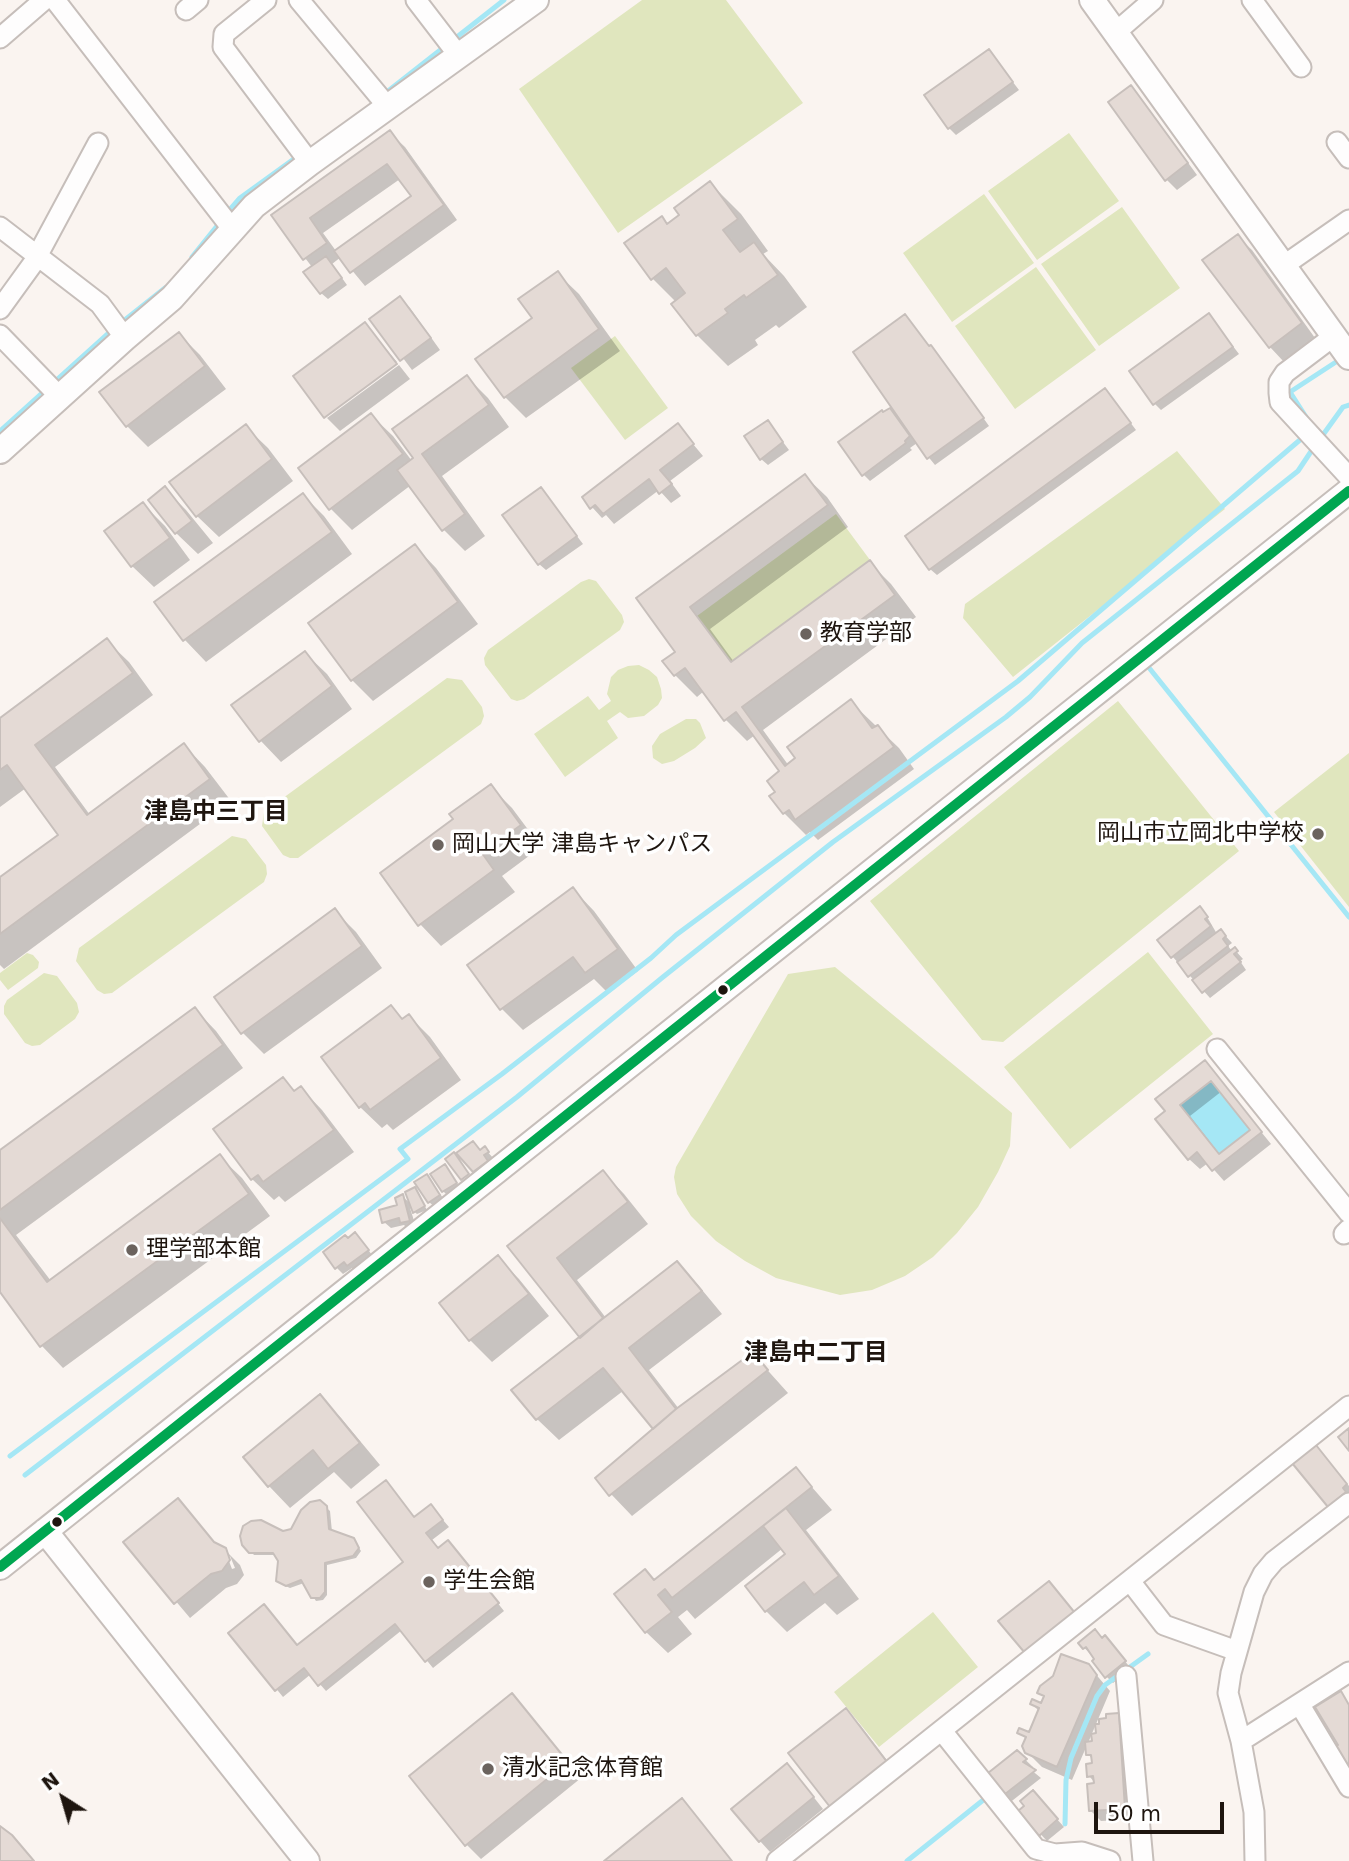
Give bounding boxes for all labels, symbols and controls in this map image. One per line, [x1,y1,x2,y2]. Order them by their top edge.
place label: 教育学部 [820,620,912,648]
marker: 教育学部 [798,626,814,642]
district label: 津島中三丁目 [144,799,288,827]
place label: 岡山市立岡北中学校 [1097,820,1304,848]
marker: 岡山市立岡北中学校 [1310,826,1326,842]
place label: 岡山大学 津島キャンパス [452,831,712,859]
marker: 岡山大学 津島キャンパス [430,837,446,853]
unlabelled marker [716,983,730,997]
place label: 理学部本館 [146,1236,261,1264]
marker: 理学部本館 [124,1242,140,1258]
district label: 津島中二丁目 [744,1340,888,1368]
unlabelled marker [50,1515,64,1529]
place label: 学生会館 [443,1568,535,1596]
marker: 学生会館 [421,1574,437,1590]
place label: 清水記念体育館 [502,1755,663,1783]
marker: 清水記念体育館 [480,1761,496,1777]
north arrow [28,1763,98,1833]
text: N [37,1768,63,1795]
scale bar [1097,1787,1226,1831]
text: 50 m [1107,1802,1161,1826]

